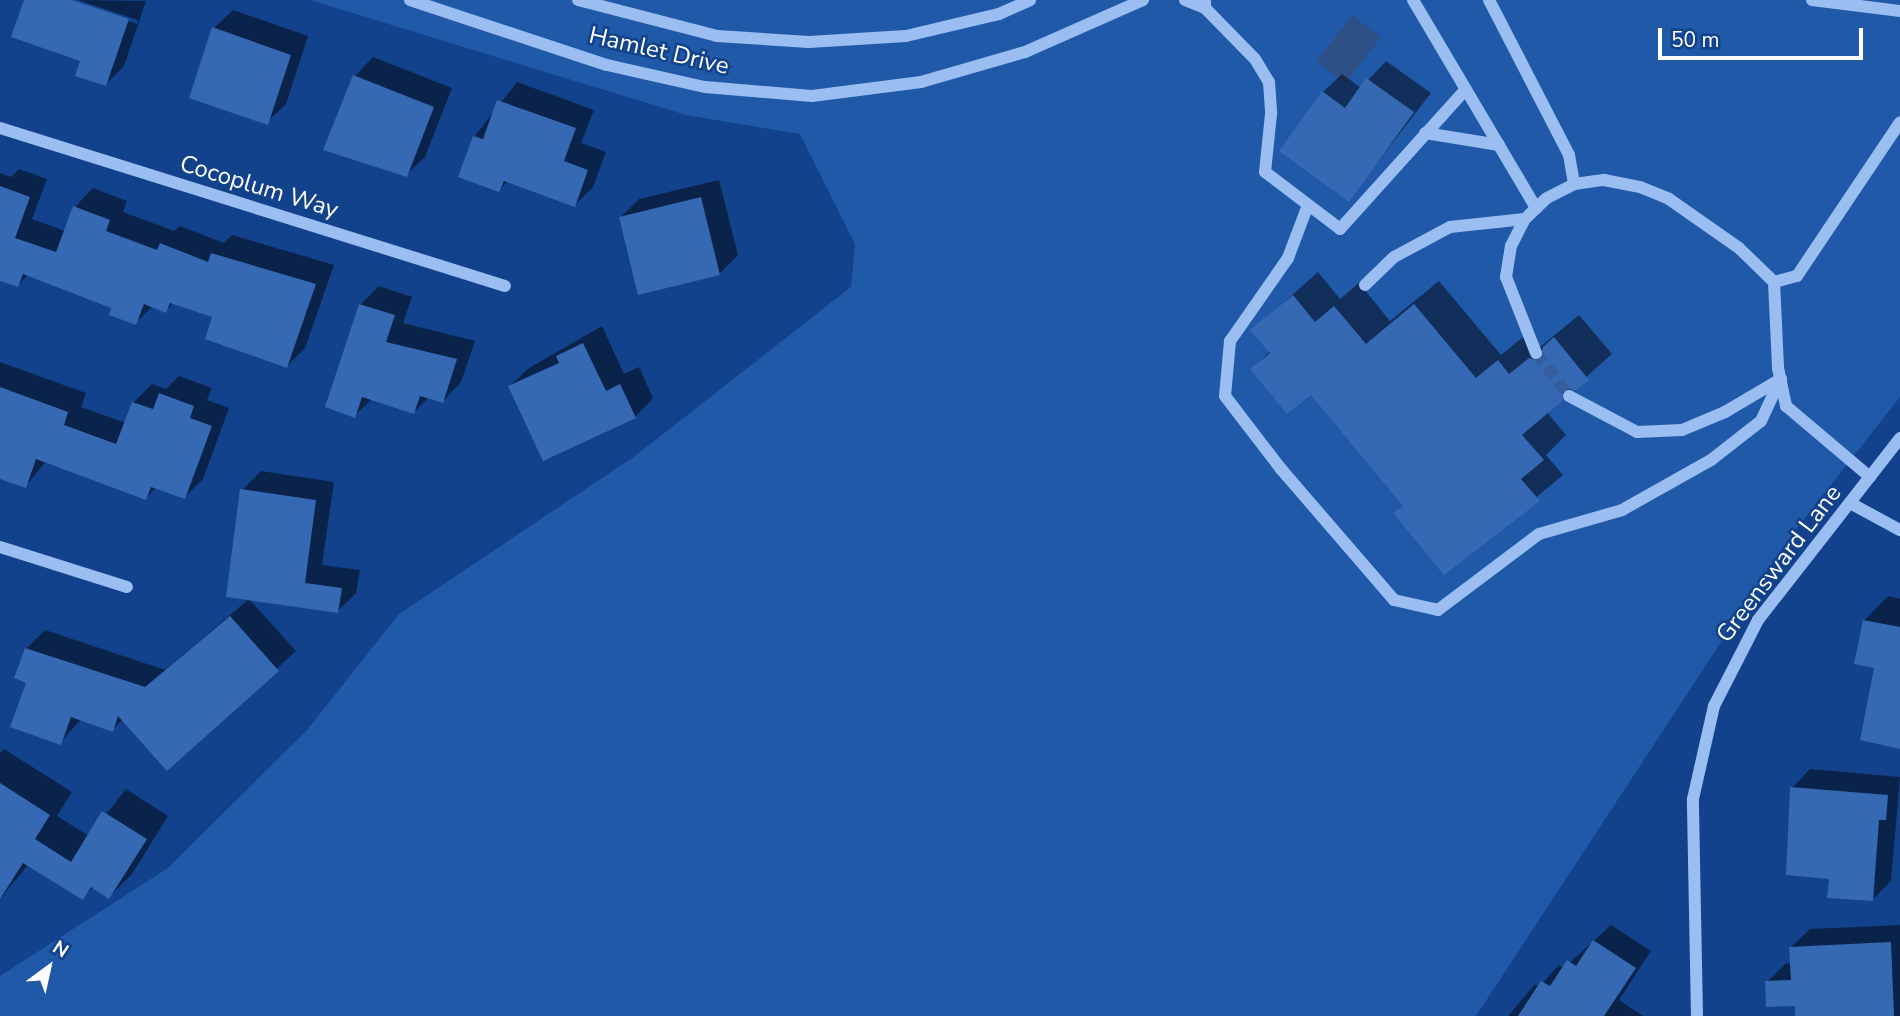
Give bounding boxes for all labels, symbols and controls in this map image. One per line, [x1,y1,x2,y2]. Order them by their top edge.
scale bar [1662,14,1867,58]
street label: Hamlet Drive [586,21,732,81]
text: 50 m [1671,26,1720,54]
street label: Cocoplum Way [176,149,342,225]
street label: Greensward Lane [1710,480,1848,648]
north arrow [14,932,84,1002]
text: N [47,935,73,964]

